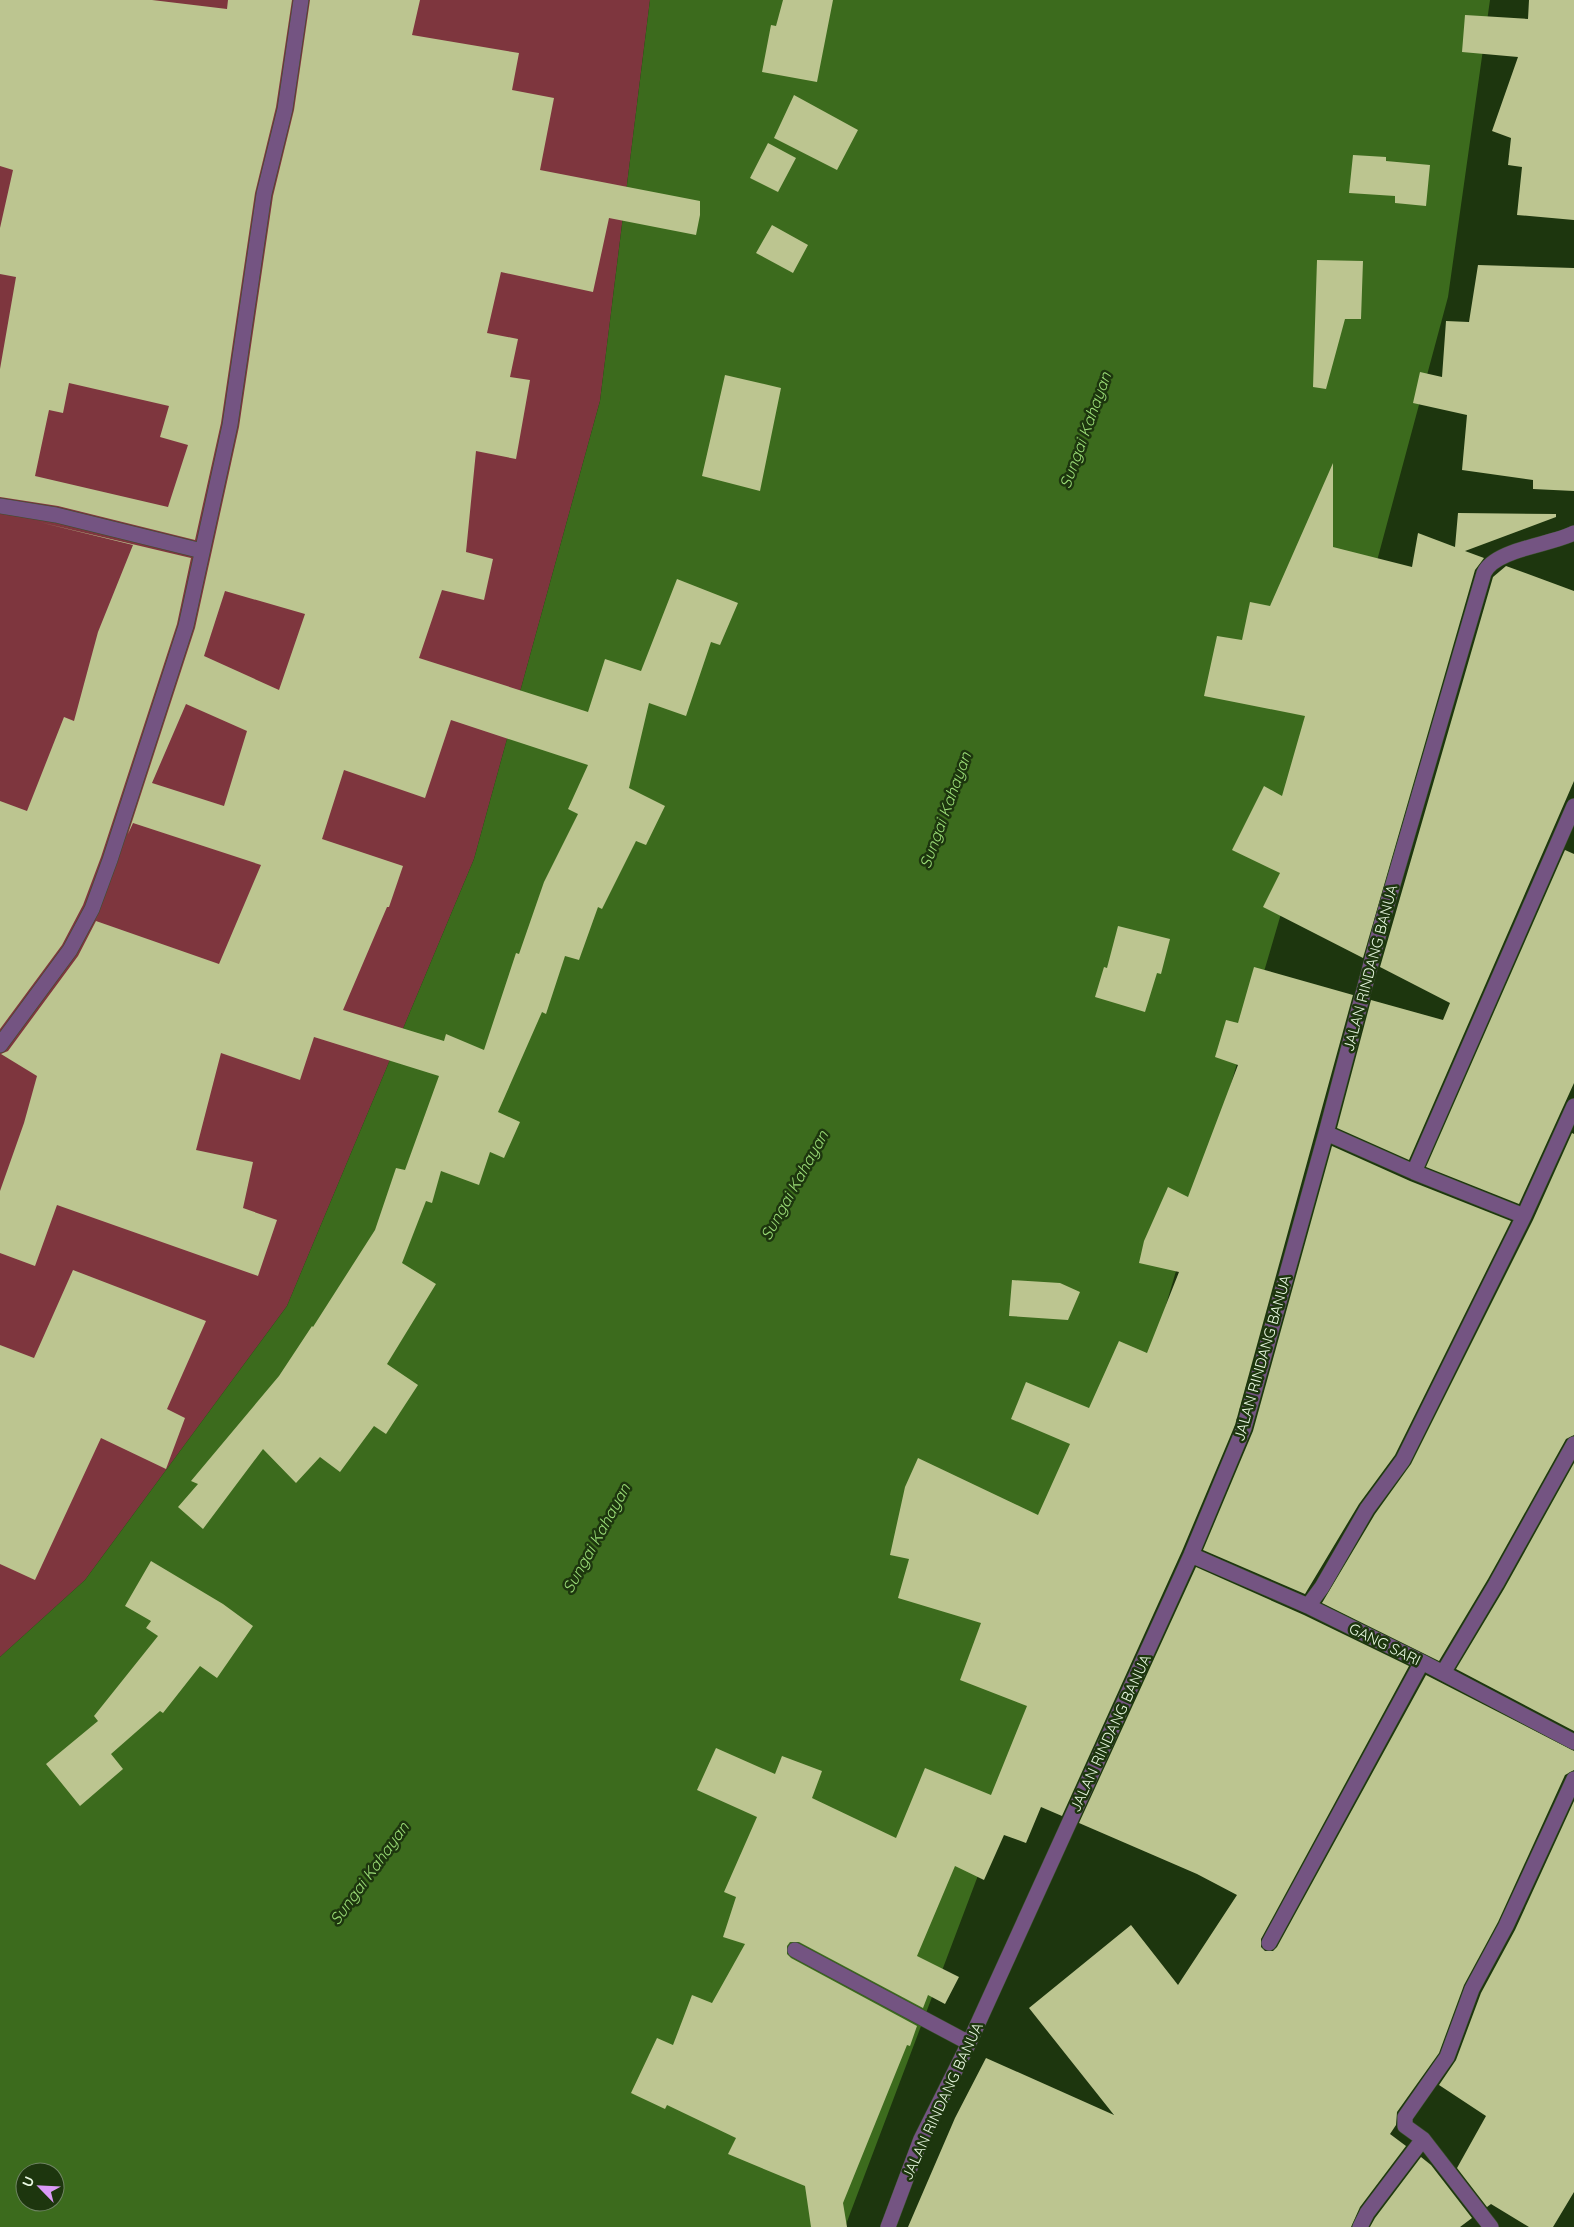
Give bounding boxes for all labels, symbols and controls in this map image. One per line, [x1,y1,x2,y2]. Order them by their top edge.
water label: Sungai Kahayan [1055,369,1116,491]
water label: Sungai Kahayan [915,749,976,871]
street label: JALAN RINDANG BANUA [1339,882,1402,1054]
water label: Sungai Kahayan [756,1126,833,1243]
street label: JALAN RINDANG BANUA [1229,1272,1295,1443]
water label: Sungai Kahayan [558,1479,635,1596]
street label: GANG SARI [1346,1618,1424,1670]
street label: JALAN RINDANG BANUA [1065,1651,1155,1815]
water label: Sungai Kahayan [325,1817,413,1928]
street label: JALAN RINDANG BANUA [897,2019,987,2183]
north arrow [15,2162,65,2212]
text: U [18,2174,38,2190]

